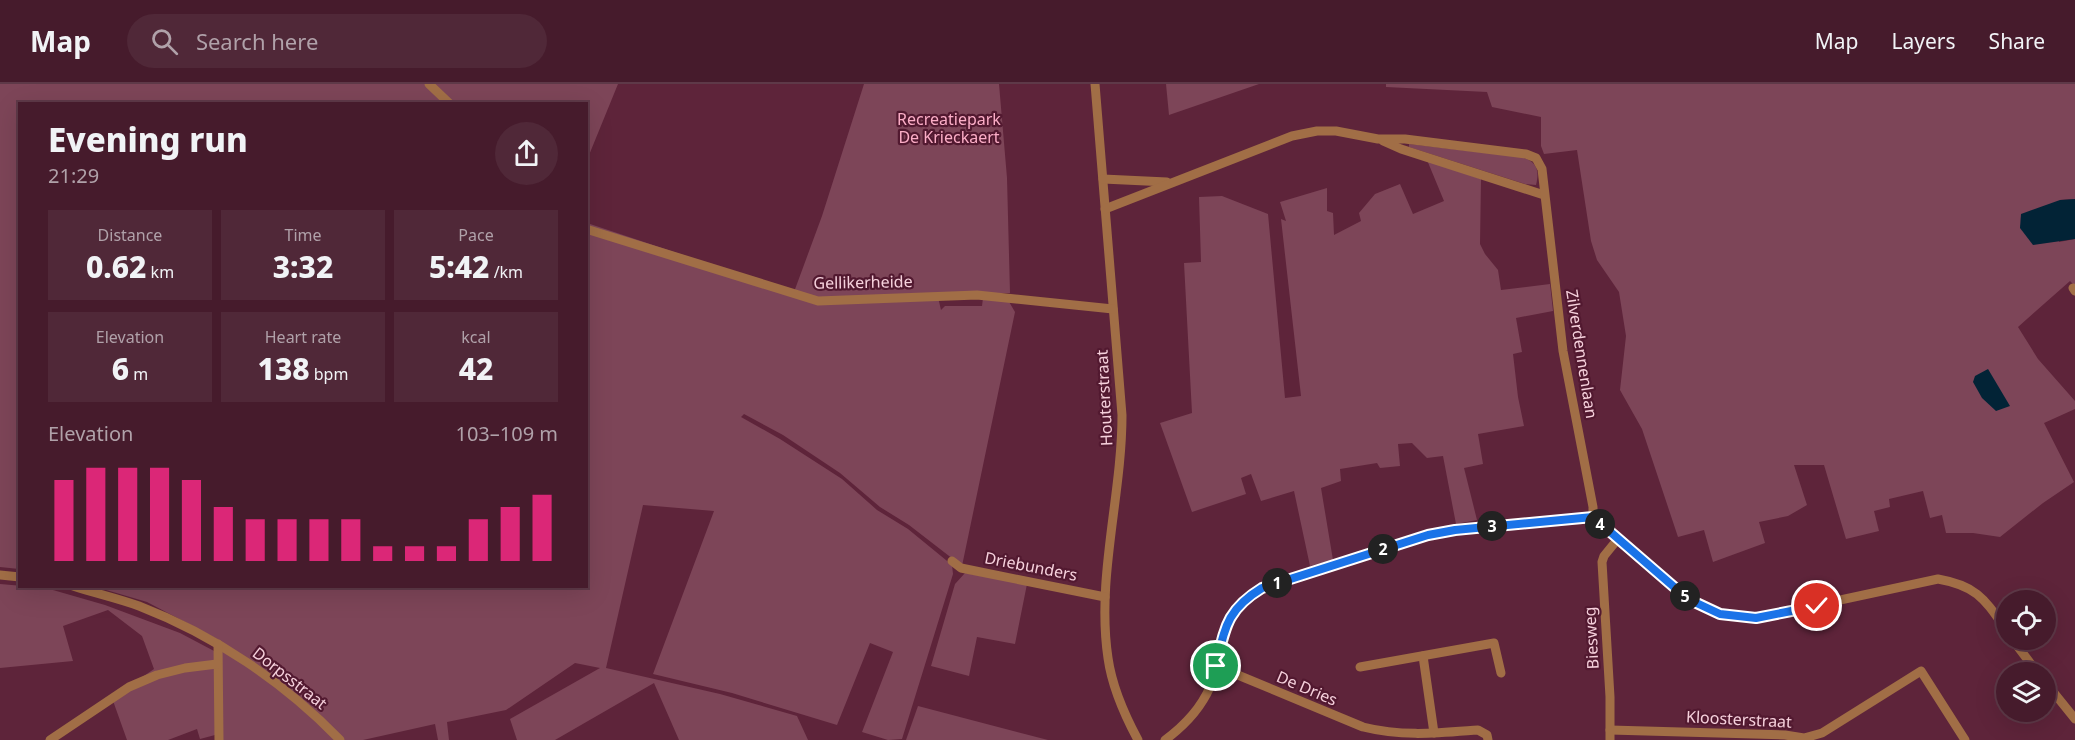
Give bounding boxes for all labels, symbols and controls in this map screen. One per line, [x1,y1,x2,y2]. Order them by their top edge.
search box [127,14,547,68]
text: Map [30,22,91,60]
icon: search [148,25,181,58]
text: Search here [196,26,318,56]
text: Map [1815,27,1859,55]
text: Layers [1892,27,1956,55]
text: Share [1989,27,2045,55]
park label: Recreatiepark De Krieckaert [897,108,1001,148]
text: Evening run [48,117,248,162]
button: share [495,122,558,185]
text: 21:29 [48,162,99,189]
text: Distance [98,224,162,246]
text: Time [284,224,322,246]
text: Pace [458,224,494,246]
text: 0.62 [86,246,146,287]
text: 3:32 [273,246,333,287]
text: 5:42 [429,246,489,287]
text: km [146,261,174,283]
text: /km [489,261,523,283]
street label: Gellikerheide [813,270,913,294]
street label: Zilverdennenlaan [1561,288,1603,420]
text: Elevation [96,326,164,348]
text: Heart rate [265,326,341,348]
text: kcal [461,326,491,348]
text: 6 [112,348,129,389]
text: 138 [258,348,310,389]
text: 42 [459,348,493,389]
street label: Houterstraat [1090,349,1118,447]
text: m [129,363,148,385]
text: bpm [310,363,348,385]
text: Elevation [48,420,133,447]
text: 103–109 m [455,420,558,447]
pin: 4 [1585,509,1615,539]
pin: 3 [1477,511,1507,541]
text: 4 [1595,513,1605,535]
text: 3 [1487,515,1497,537]
pin: 2 [1368,534,1398,564]
text: 2 [1378,538,1388,560]
street label: Driebunders [983,546,1079,586]
pin: 1 [1262,568,1292,598]
text: 1 [1272,572,1282,594]
pin [1791,580,1842,631]
pin: 5 [1670,581,1700,611]
text: 5 [1680,585,1690,607]
icon: check [1800,589,1833,622]
map controls [1996,590,2056,722]
button: locate [1996,590,2056,650]
street label: Biesweg [1578,606,1604,670]
pin [1190,640,1241,691]
street label: Dorpsstraat [248,642,332,714]
icon: arrive [1199,649,1232,682]
button: layers [1996,662,2056,722]
street label: De Dries [1273,665,1341,711]
street label: Kloosterstraat [1686,705,1793,733]

